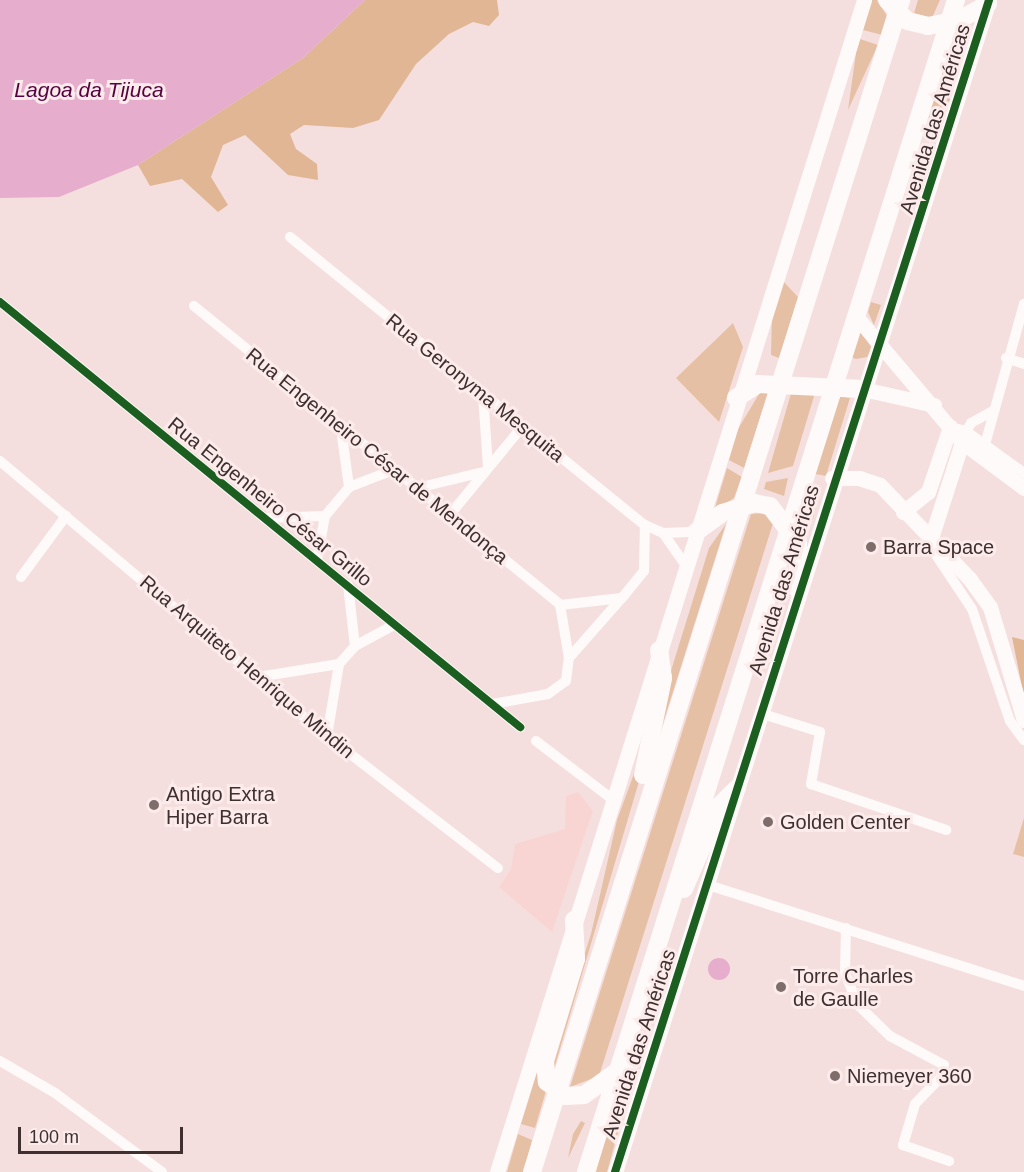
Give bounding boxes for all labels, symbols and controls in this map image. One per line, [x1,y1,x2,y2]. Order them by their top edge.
street label: Avenida das Américas [894,21,976,217]
water label: Lagoa da Tijuca [14,77,164,103]
street label: Rua Geronyma Mesquita [381,309,569,467]
street label: Rua Engenheiro César de Mendonça [241,343,513,569]
street label: Rua Engenheiro César Grillo [163,412,377,592]
street label: Avenida das Américas [743,482,825,678]
place label: Barra Space [883,535,994,559]
marker: Barra Space [864,540,878,554]
street label: Rua Arquiteto Henrique Mindin [135,570,359,764]
place label: Antigo Extra Hiper Barra [166,782,275,829]
marker: Antigo Extra Hiper Barra [147,798,161,812]
place label: Golden Center [780,810,910,834]
marker: Golden Center [761,815,775,829]
street label: Avenida das Américas [597,946,681,1142]
place label: Torre Charles de Gaulle [793,964,913,1011]
marker: Torre Charles de Gaulle [774,980,788,994]
place label: Niemeyer 360 [847,1064,972,1088]
marker: Niemeyer 360 [828,1069,842,1083]
scale bar [21,1115,186,1153]
text: 100 m [29,1127,79,1147]

